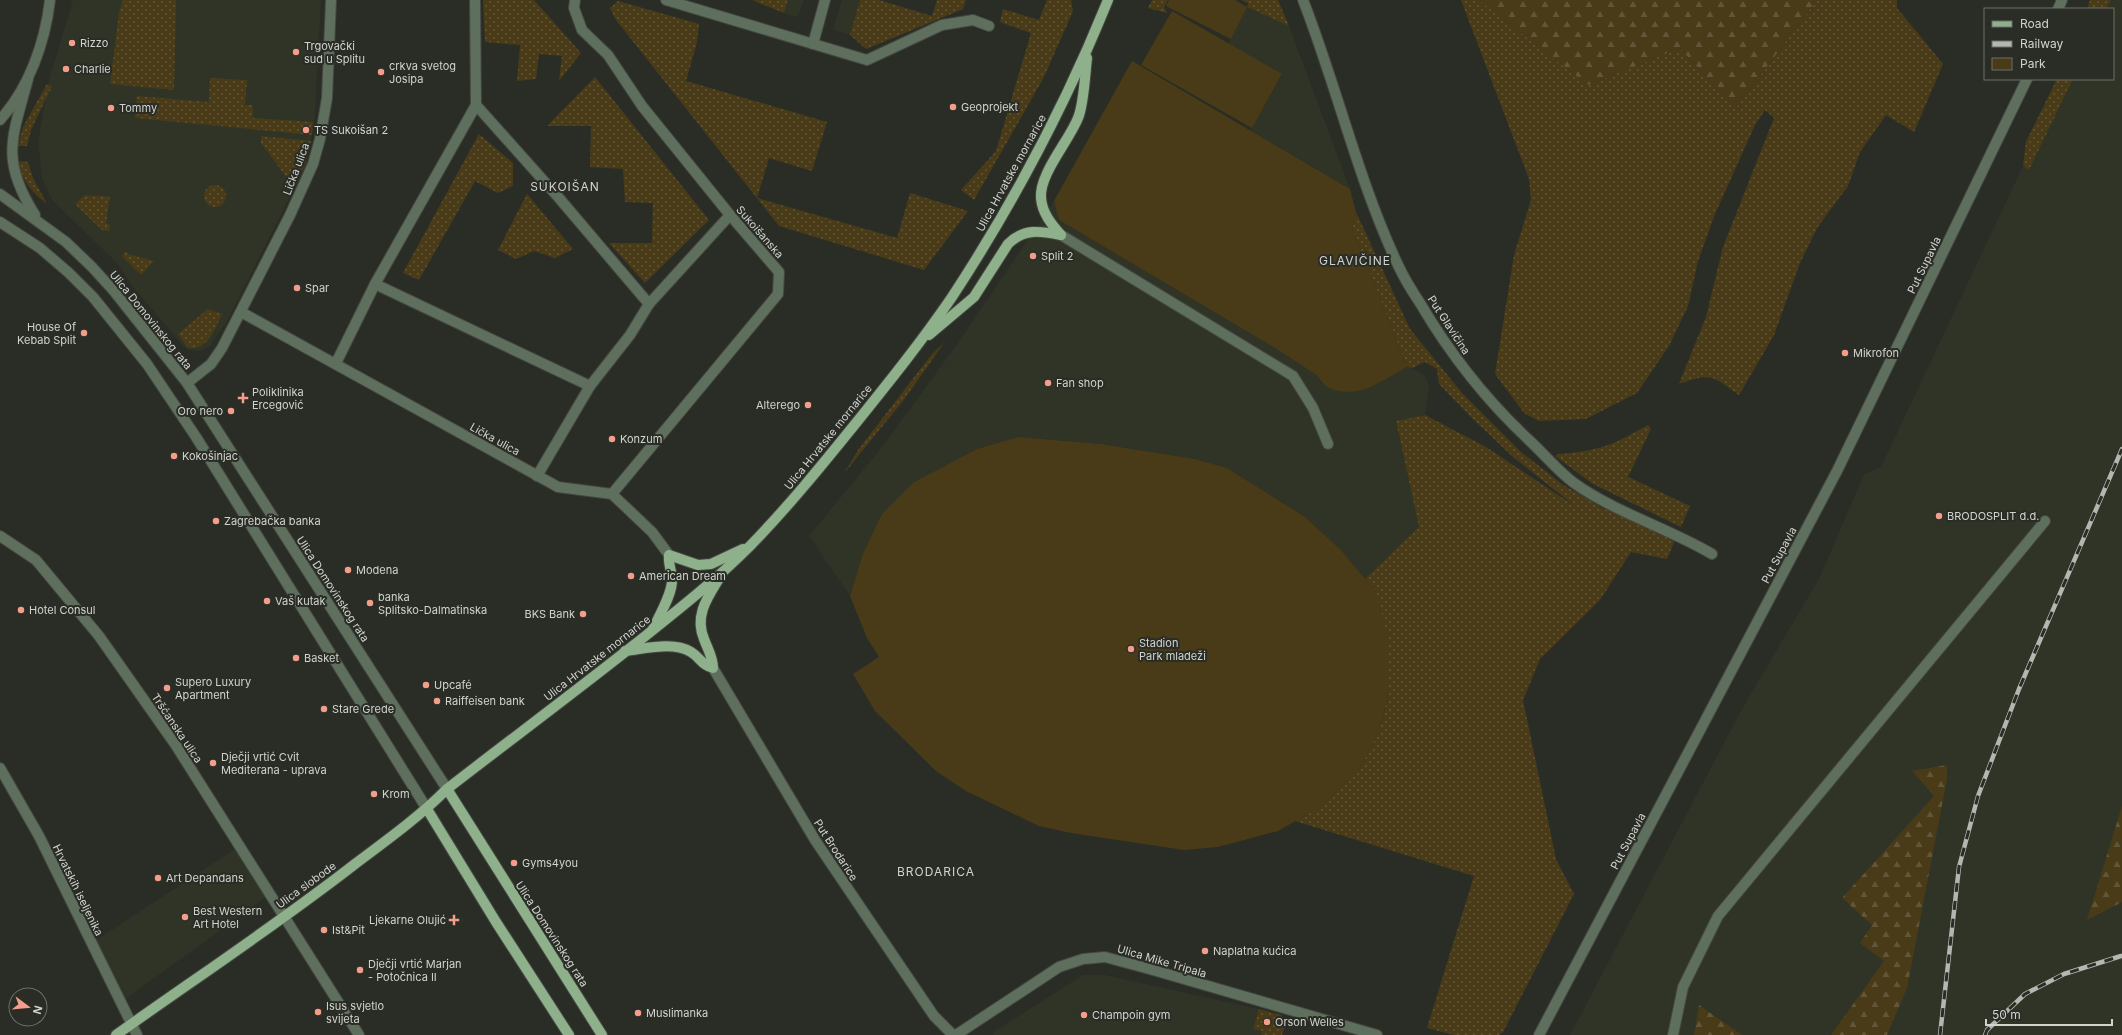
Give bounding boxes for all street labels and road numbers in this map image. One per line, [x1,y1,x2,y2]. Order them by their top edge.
street label: Ulica Hrvatske mornarice [973,112,1049,234]
street label: Lička ulica [280,141,312,197]
street label: Sukoišanska [733,203,787,261]
street label: Put Supavla [1904,234,1944,296]
street label: Ulica Domovinskog rata [107,268,195,372]
street label: Put Glavičina [1425,293,1473,357]
street label: Ulica Hrvatske mornarice [781,382,875,492]
street label: Lička ulica [468,420,522,458]
street label: Put Supavla [1758,524,1800,586]
street label: Ulica Domovinskog rata [294,533,372,645]
street label: Ulica Hrvatske mornarice [541,612,653,704]
street label: Tršćanska ulica [149,691,205,765]
street label: Put Supavla [1607,810,1649,872]
street label: Put Brodarice [811,817,861,883]
street label: Hrvatskih iseljenika [50,842,106,938]
street label: Ulica slobode [273,859,339,911]
street label: Ulica Domovinskog rata [513,878,591,990]
street label: Ulica Mike Tripala [1116,942,1208,980]

